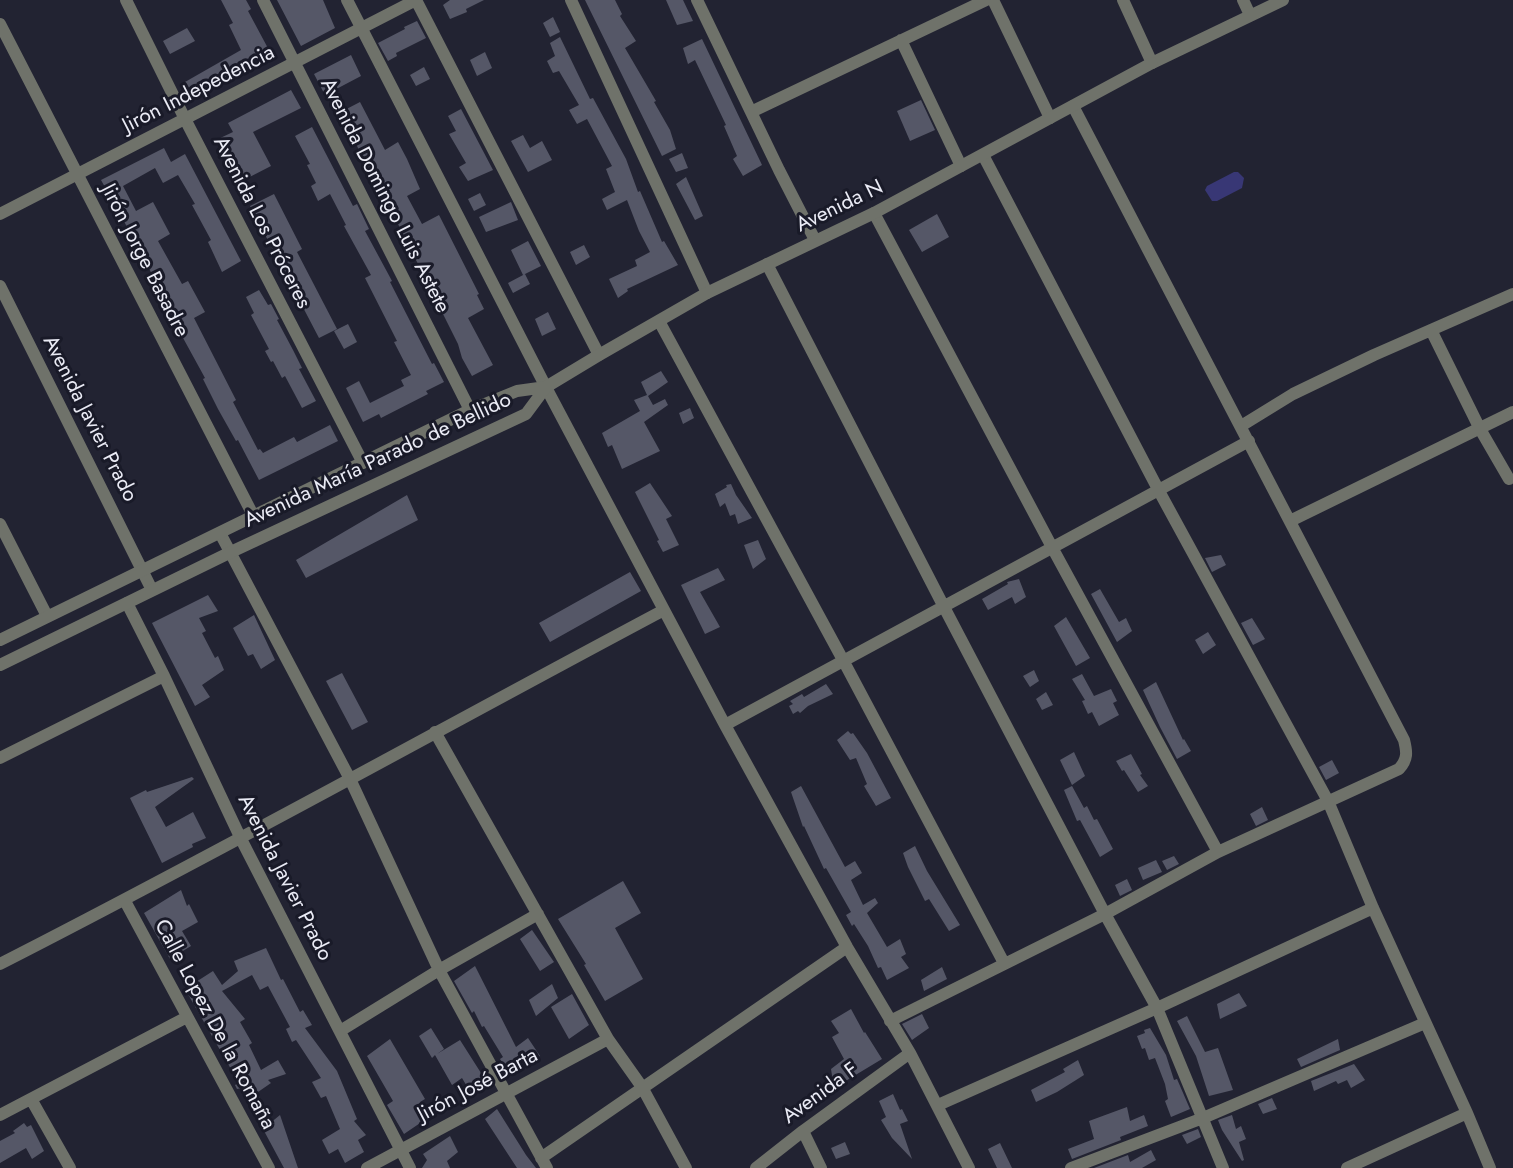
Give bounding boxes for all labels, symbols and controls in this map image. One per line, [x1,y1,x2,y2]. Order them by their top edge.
street label: Jirón Indepedencia [119,41,279,139]
street label: Avenida Domingo Luis Astete [314,74,454,318]
street label: Avenida Los Próceres [207,133,315,313]
street label: Avenida N [792,175,888,239]
street label: Jirón Jorge Basadre [94,180,194,342]
street label: Avenida Javier Prado [36,332,142,506]
street label: Avenida María Parado de Bellido [240,388,516,534]
street label: Avenida Javier Prado [231,791,337,965]
street label: Calle Lopez De la Romaña [148,916,280,1134]
street label: Jirón José Barta [414,1044,542,1128]
street label: Avenida F [778,1058,864,1130]

